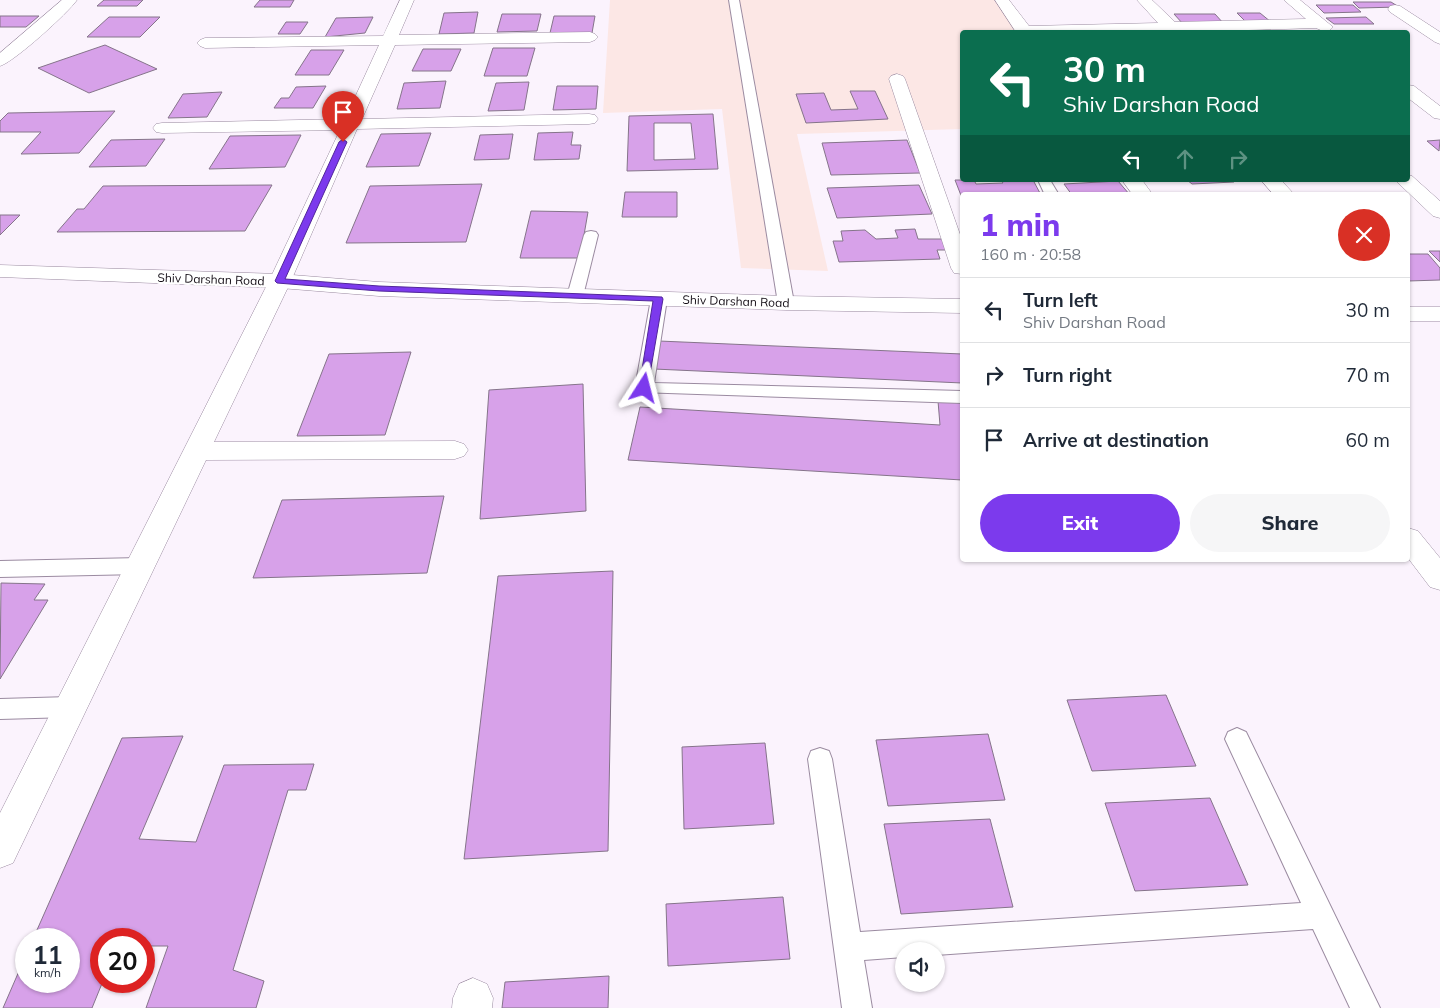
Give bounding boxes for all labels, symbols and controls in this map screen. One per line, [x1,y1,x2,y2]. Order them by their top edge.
text: 30 m [1063,47,1146,91]
icon: left [980,50,1045,115]
text: Shiv Darshan Road [1063,90,1259,118]
pin [322,91,364,142]
icon: arrive [329,98,357,126]
icon: left [1118,145,1146,173]
icon: ahead [1171,145,1199,173]
icon: right [1224,145,1252,173]
text: 1 min [980,206,1060,244]
button: close [1338,209,1390,261]
text: 160 m · 20:58 [980,244,1081,264]
street label: Shiv Darshan Road [157,270,265,288]
text: Turn left [1023,288,1098,312]
street label: Shiv Darshan Road [682,292,790,310]
icon: left [980,296,1008,324]
text: 30 m [1346,298,1390,322]
text: Shiv Darshan Road [1023,312,1166,332]
position arrow [617,361,669,413]
icon: right [980,361,1008,389]
text: Turn right [1023,363,1112,387]
text: 70 m [1346,363,1390,387]
icon: arrive [980,426,1008,454]
text: Arrive at destination [1023,428,1209,452]
text: 60 m [1346,428,1390,452]
button: Exit [980,494,1180,552]
button: Share [1190,494,1390,552]
speed limit sign: 20 [90,928,155,993]
text: 11 [32,939,63,970]
map controls [895,942,945,992]
button: sound [895,942,945,992]
text: km/h [34,965,61,980]

